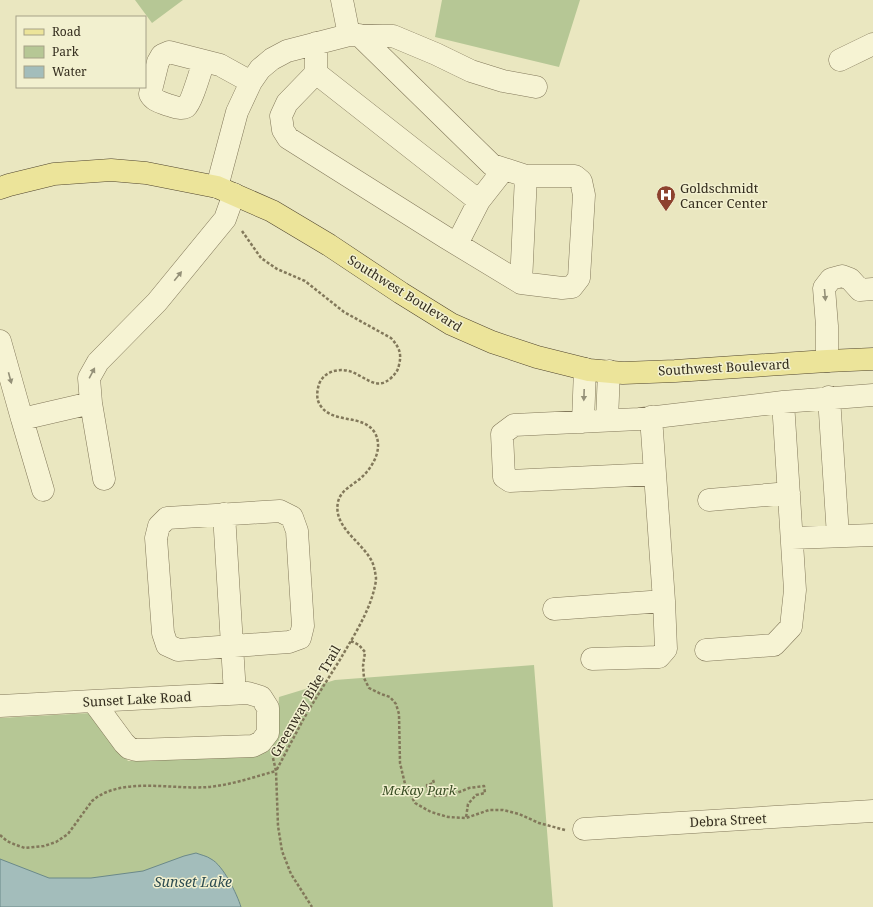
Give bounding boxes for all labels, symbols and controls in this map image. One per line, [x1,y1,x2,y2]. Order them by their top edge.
legend [16,16,146,88]
text: Road [52,23,82,40]
text: Park [52,43,80,60]
text: Water [52,63,87,80]
place label: Goldschmidt Cancer Center [680,179,768,212]
hospital icon: Goldschmidt Cancer Center [655,184,677,212]
street label: Southwest Boulevard [344,250,466,336]
one-way arrow [174,271,183,282]
one-way arrow [822,289,828,301]
street label: Southwest Boulevard [658,355,790,379]
one-way arrow [89,367,95,379]
one-way arrow [8,372,14,385]
one-way arrow [580,389,587,401]
street label: Greenway Bike Trail [266,642,344,760]
street label: Sunset Lake Road [82,687,192,711]
park label: McKay Park [381,781,457,799]
street label: Debra Street [689,809,767,831]
water label: Sunset Lake [154,872,232,891]

